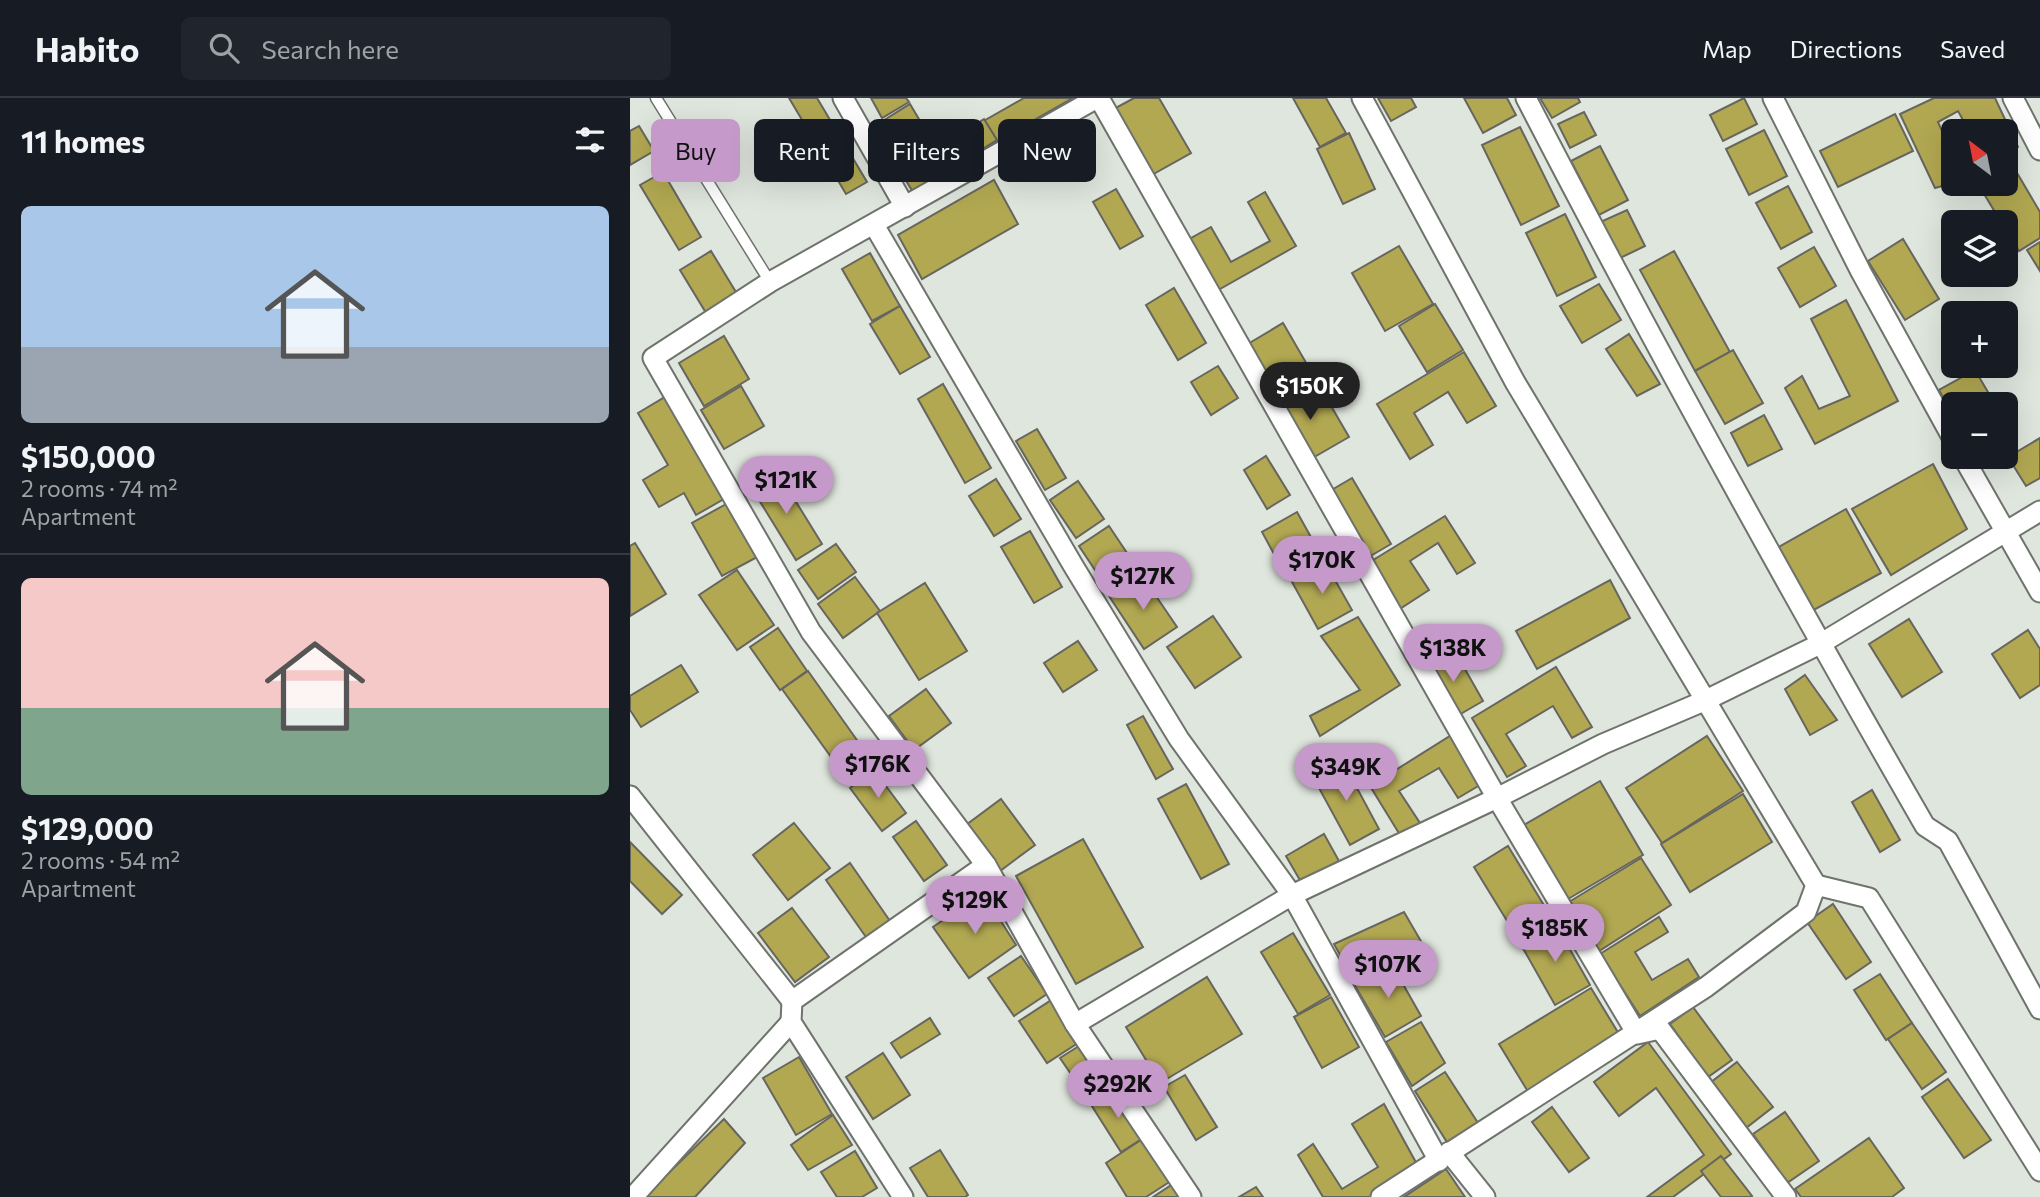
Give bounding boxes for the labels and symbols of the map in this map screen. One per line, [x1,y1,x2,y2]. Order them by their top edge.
north arrow [1941,119,2018,196]
pin: $150K [1261,362,1359,422]
pin: $121K [737,456,835,516]
pin: $170K [1273,536,1371,596]
pin: $127K [1094,552,1192,612]
pin: $138K [1404,624,1502,684]
pin: $176K [829,740,927,800]
pin: $349K [1297,744,1395,803]
pin: $129K [926,876,1024,936]
pin: $185K [1506,904,1604,964]
pin: $107K [1339,940,1437,1000]
pin: $292K [1069,1060,1167,1120]

